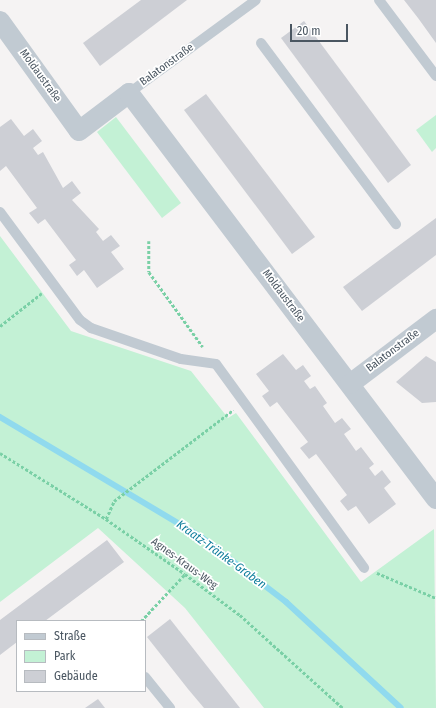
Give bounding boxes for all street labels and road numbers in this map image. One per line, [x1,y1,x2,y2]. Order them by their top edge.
street label: Balatonstraße [138,41,196,89]
street label: Moldaustraße [16,47,64,105]
street label: Moldaustraße [259,267,307,325]
street label: Balatonstraße [364,327,422,375]
street label: Agnes-Kraus-Weg [148,536,220,592]

